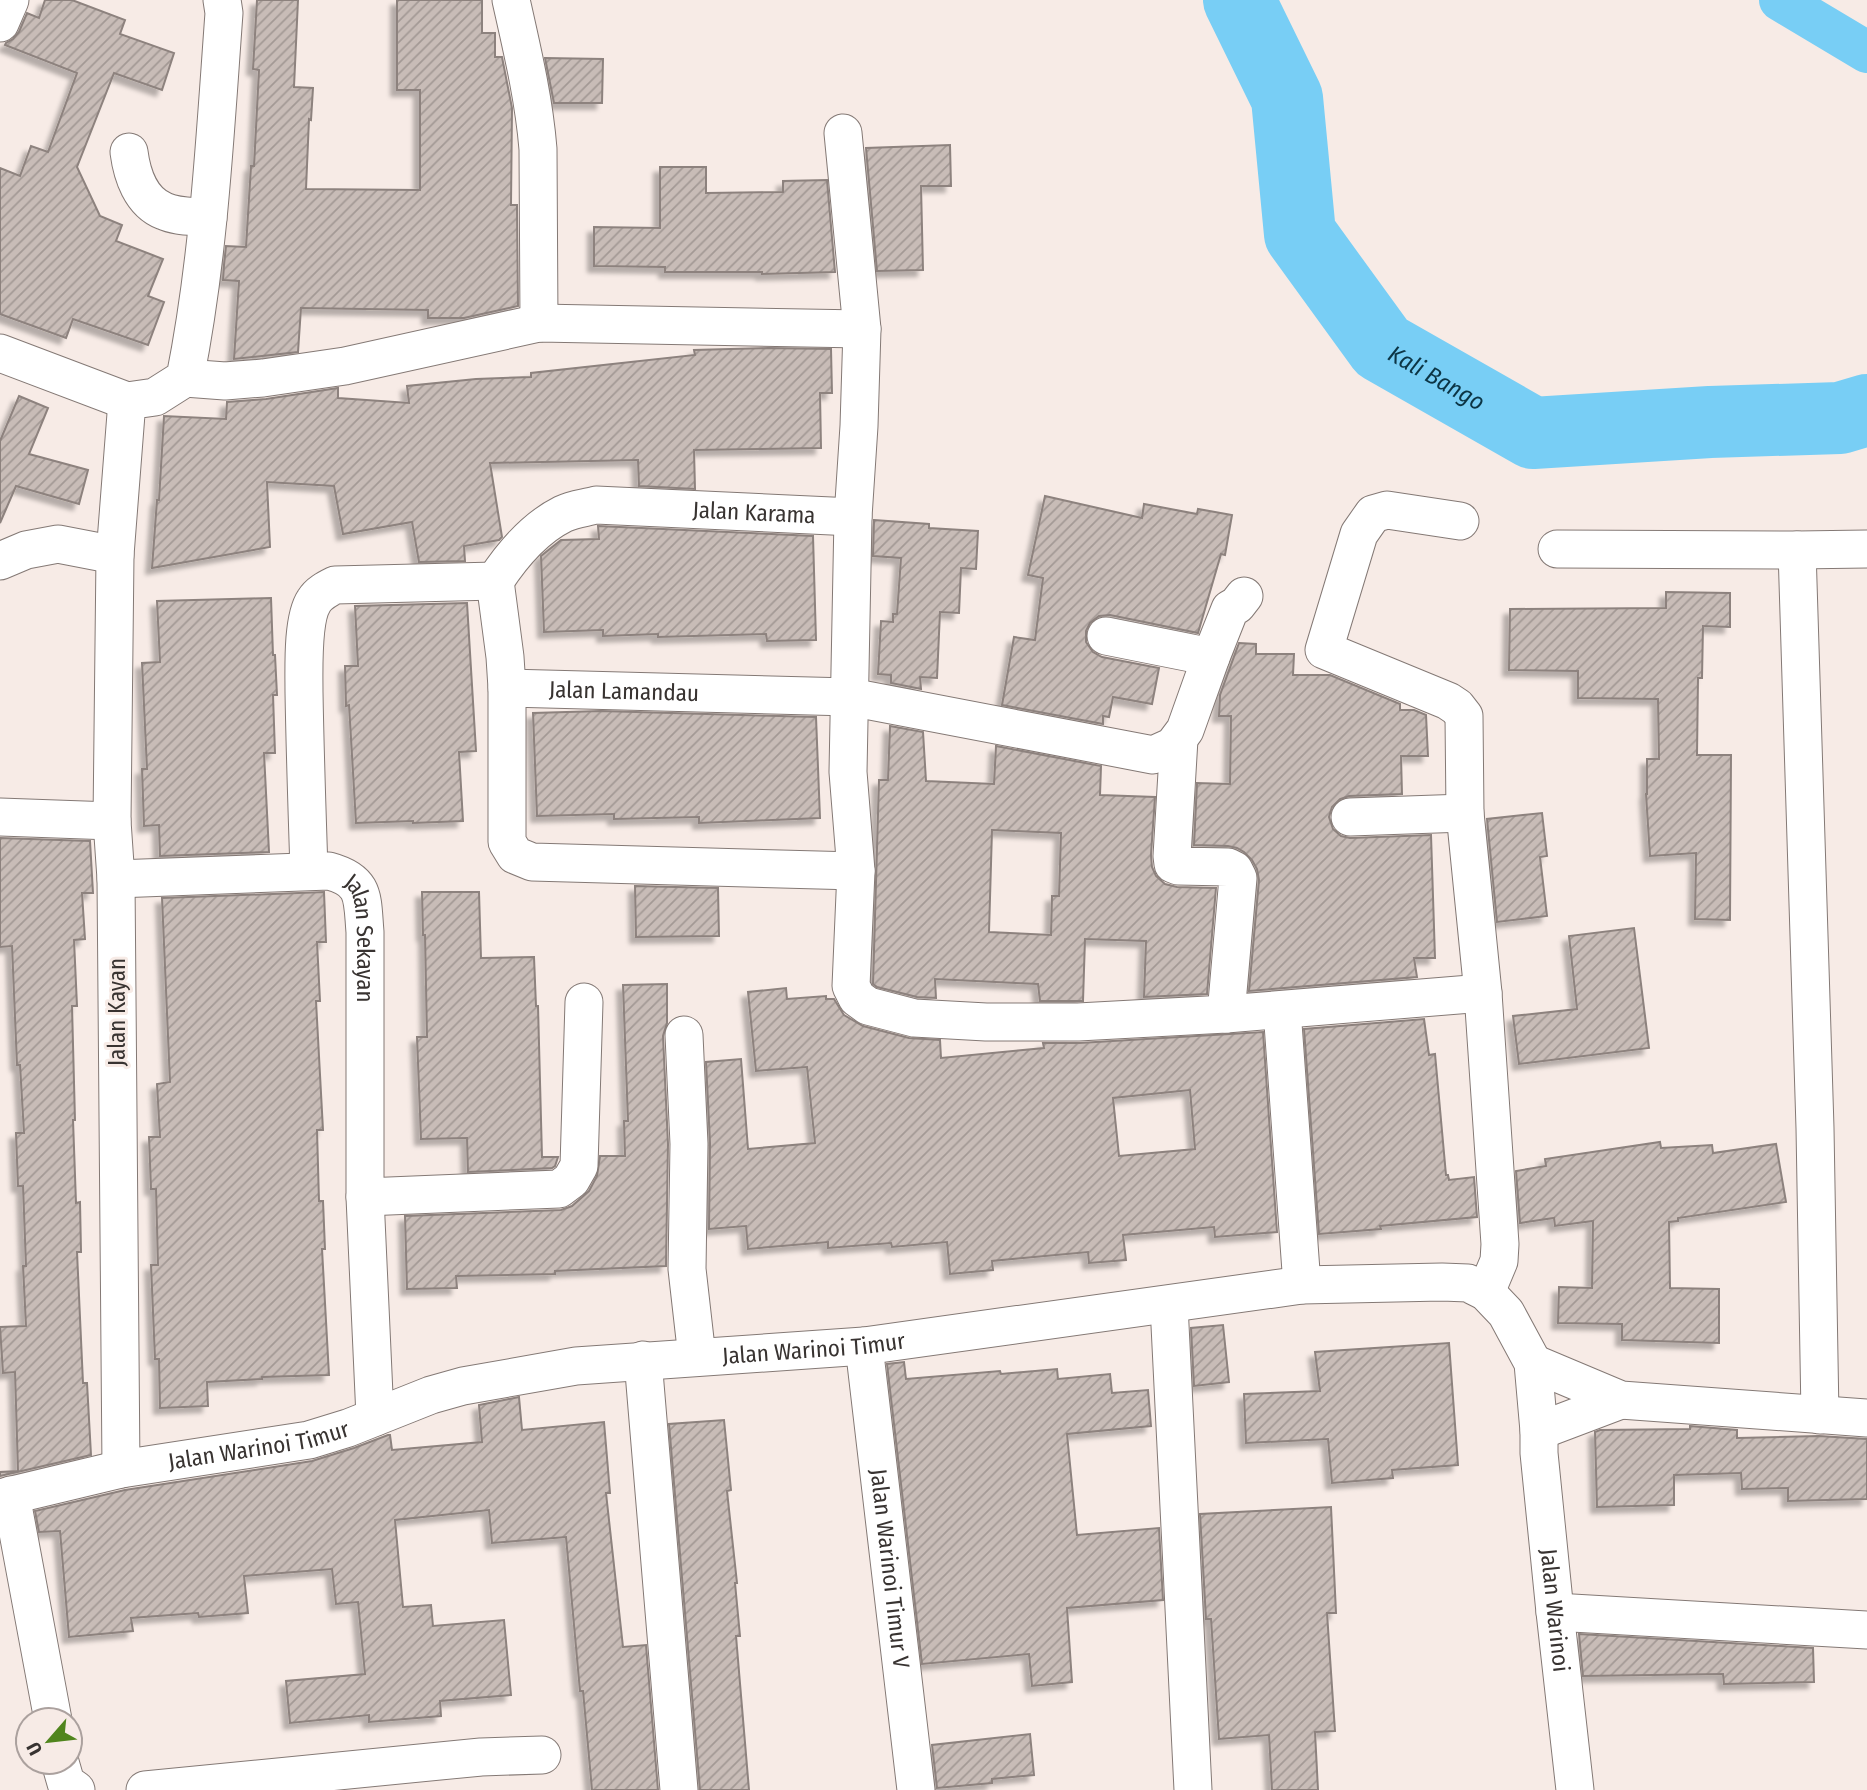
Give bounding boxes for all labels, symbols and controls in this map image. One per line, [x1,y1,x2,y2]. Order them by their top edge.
water label: Kali Bango [1383,340,1489,416]
street label: Jalan Karama [692,496,816,529]
street label: Jalan Lamandau [549,675,699,707]
street label: Jalan Sekayan [339,867,379,1003]
street label: Jalan Kayan [103,958,131,1066]
street label: Jalan Warinoi Timur [721,1326,907,1370]
street label: Jalan Warinoi Timur [166,1415,352,1476]
street label: Jalan Warinoi Timur V [864,1467,916,1670]
street label: Jalan Warinoi [1535,1547,1576,1673]
north arrow [14,1706,84,1776]
text: U [22,1738,47,1759]

